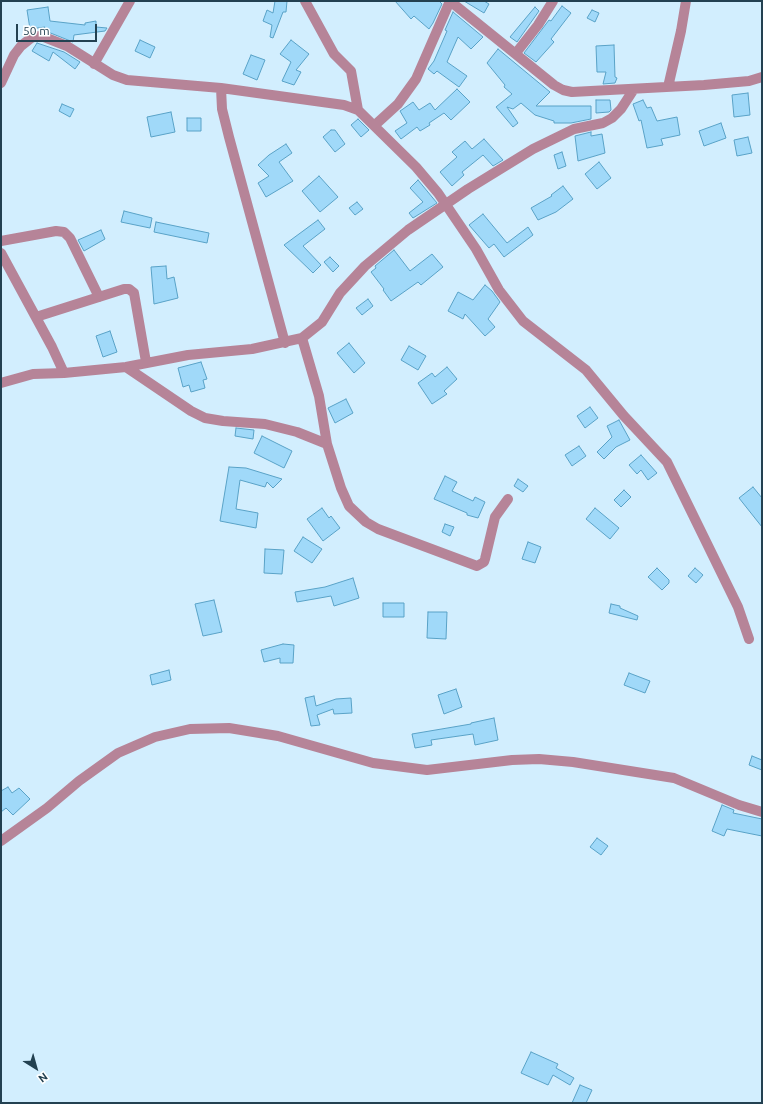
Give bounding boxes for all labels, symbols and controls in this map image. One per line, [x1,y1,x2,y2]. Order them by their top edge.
scale bar [18,16,99,42]
text: 50 m [23,24,50,37]
north arrow [16,1048,56,1088]
text: N [36,1070,50,1085]

